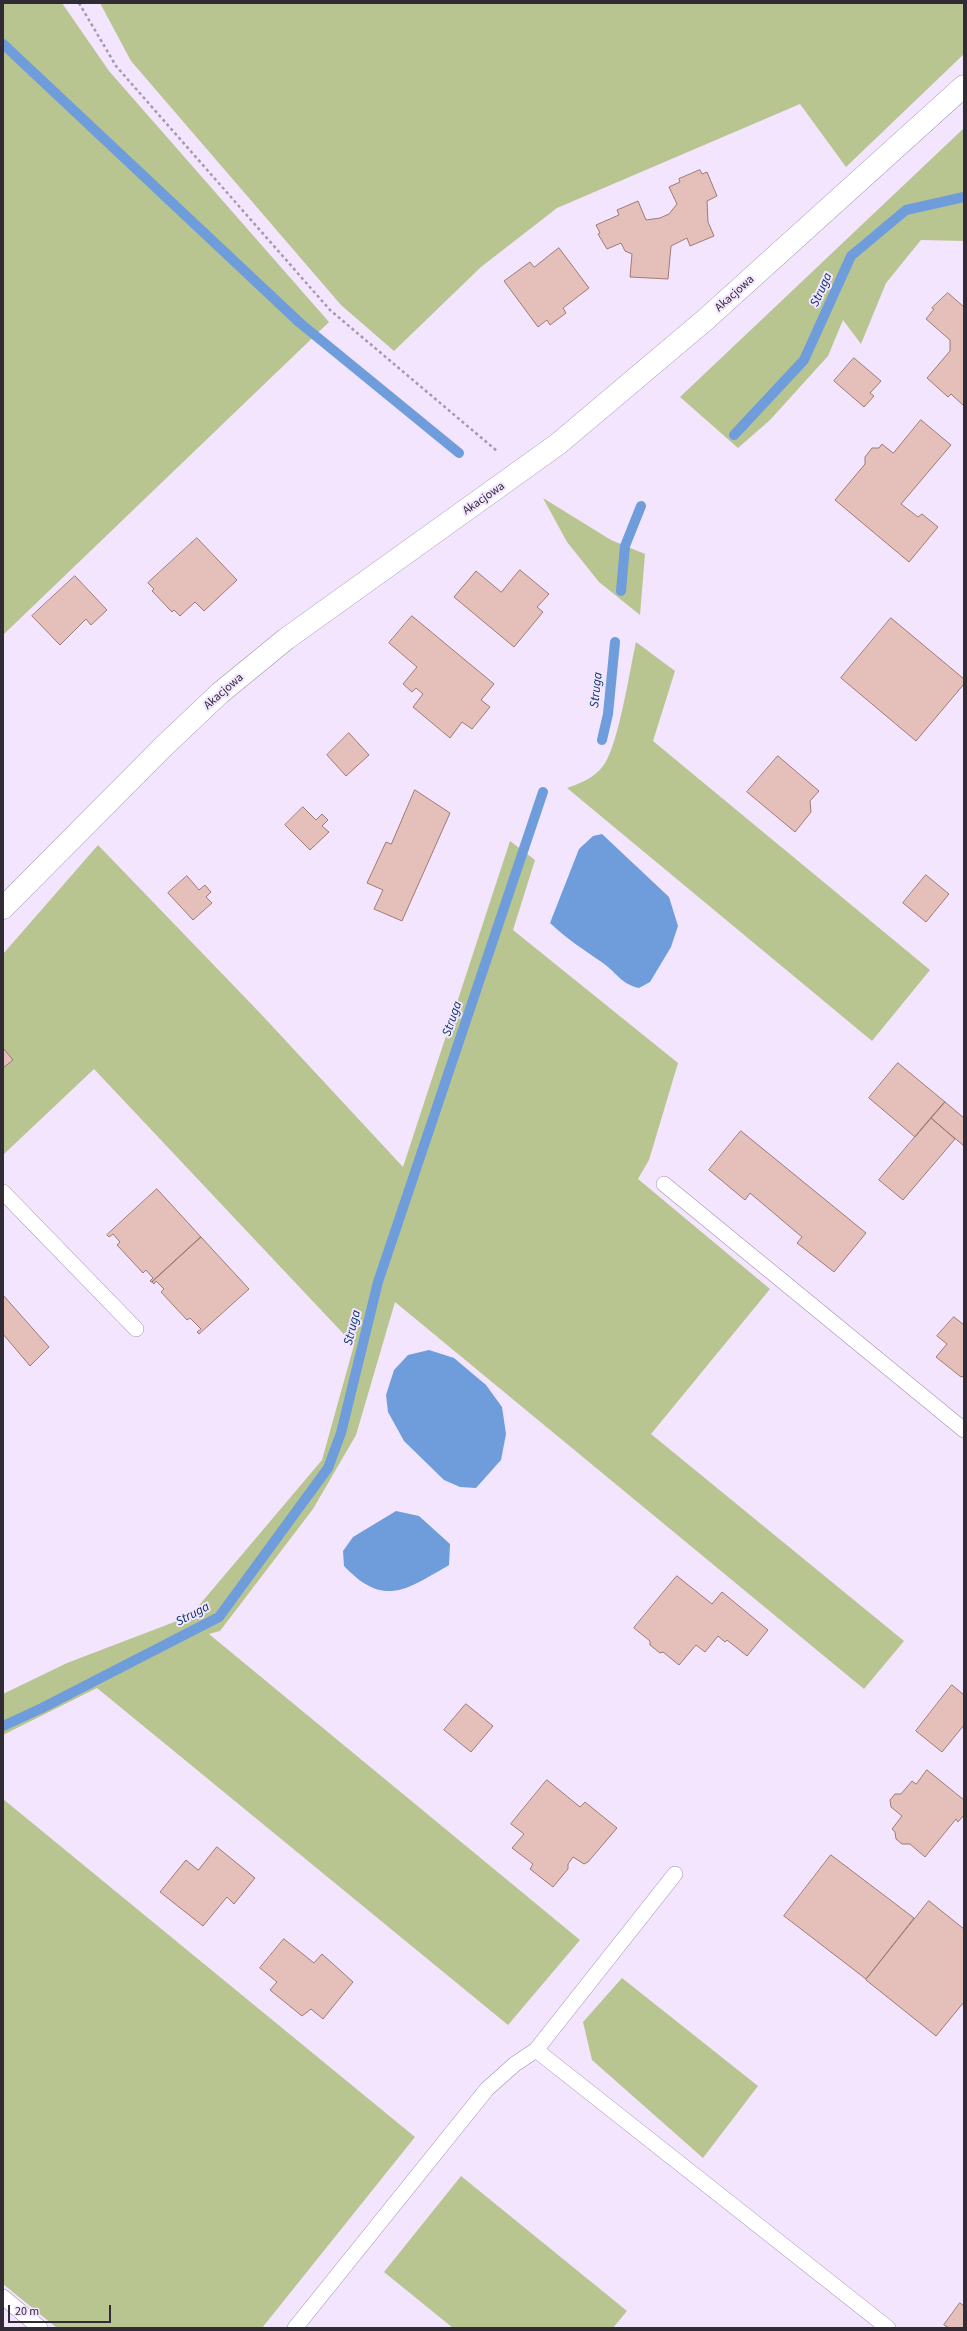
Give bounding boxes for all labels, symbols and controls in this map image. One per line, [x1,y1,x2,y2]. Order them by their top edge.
water label: Struga [808,270,836,310]
street label: Akacjowa [712,273,758,315]
street label: Akacjowa [460,479,508,519]
street label: Akacjowa [201,671,247,713]
water label: Struga [587,671,607,709]
water label: Struga [440,999,466,1039]
water label: Struga [341,1309,365,1347]
water label: Struga [173,1600,213,1630]
scale bar [10,2297,113,2323]
text: 20 m [15,2303,39,2320]

